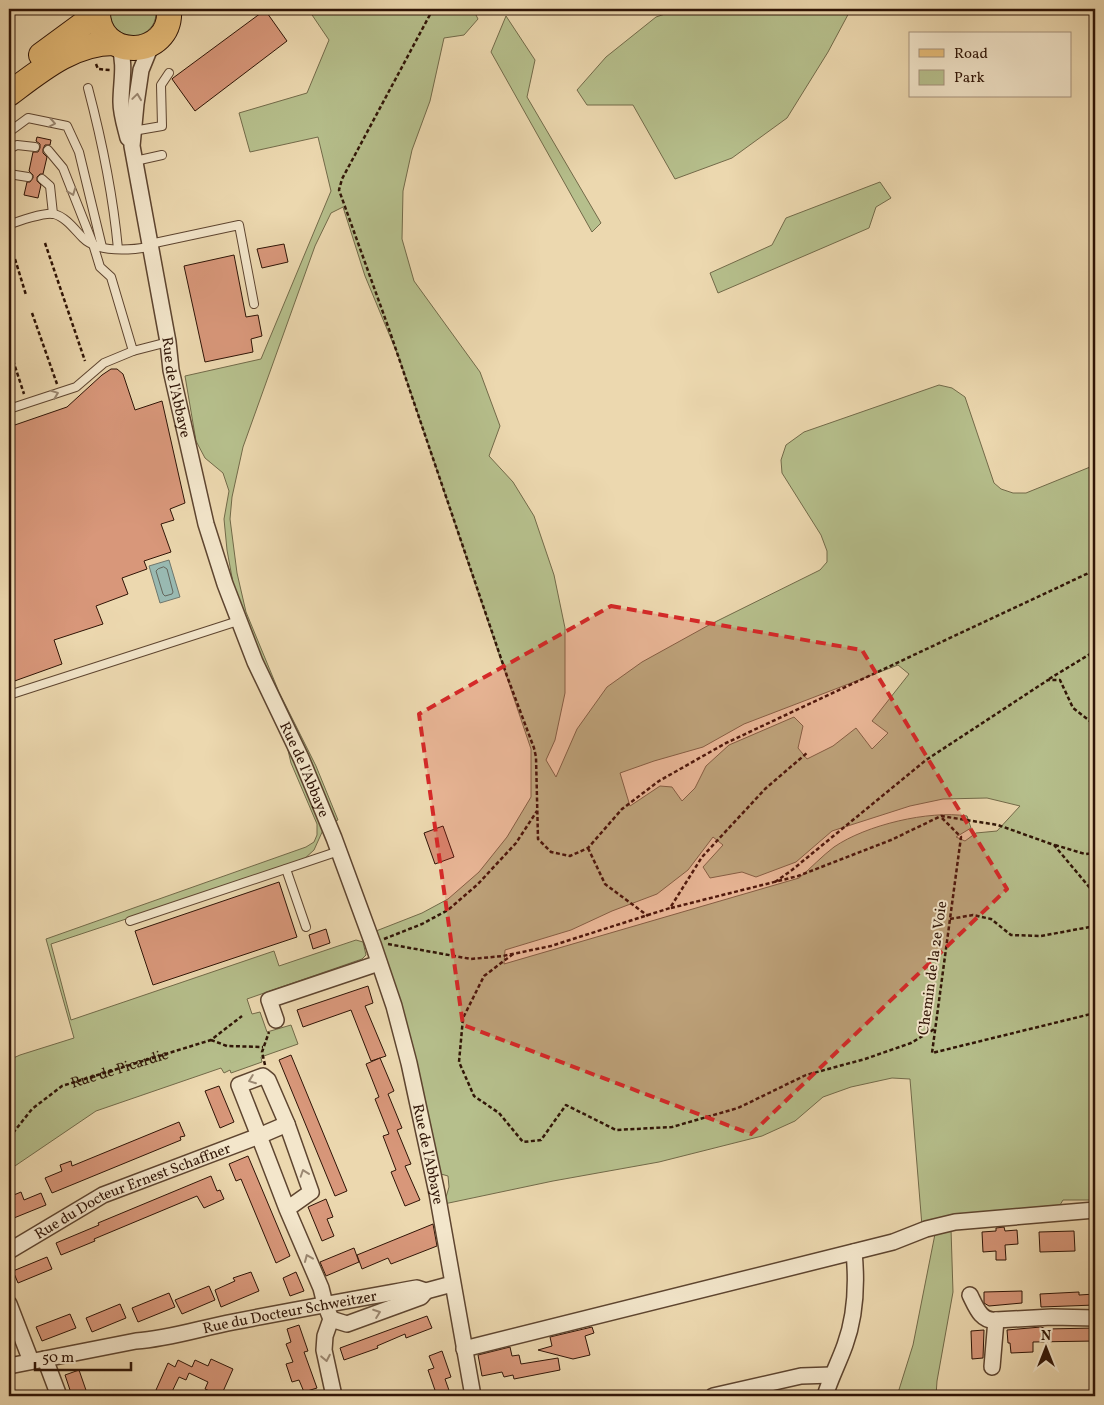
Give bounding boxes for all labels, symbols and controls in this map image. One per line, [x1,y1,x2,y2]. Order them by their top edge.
legend [909,32,1072,98]
text: Road [954,44,988,65]
text: Park [954,68,985,89]
one-way arrow [131,93,142,101]
one-way arrow [48,117,57,127]
one-way arrow [66,187,76,196]
street label: Rue de l'Abbaye [155,335,195,440]
one-way arrow [50,390,59,400]
street label: Rue de l'Abbaye [273,719,333,821]
street label: Chemin de la 2e Voie [914,900,953,1037]
street label: Rue de Picardie [68,1045,171,1095]
one-way arrow [248,1074,257,1085]
street label: Rue de l'Abbaye [406,1102,448,1206]
street label: Rue du Docteur Ernest Schaffner [31,1139,234,1245]
one-way arrow [300,1170,310,1178]
one-way arrow [304,1254,315,1263]
street label: Rue du Docteur Schweitzer [201,1286,379,1340]
one-way arrow [373,1309,381,1319]
north arrow [1022,1322,1072,1372]
text: N [1041,1327,1051,1346]
scale bar [35,1340,131,1372]
text: 50 m [42,1348,74,1369]
one-way arrow [320,1353,330,1362]

